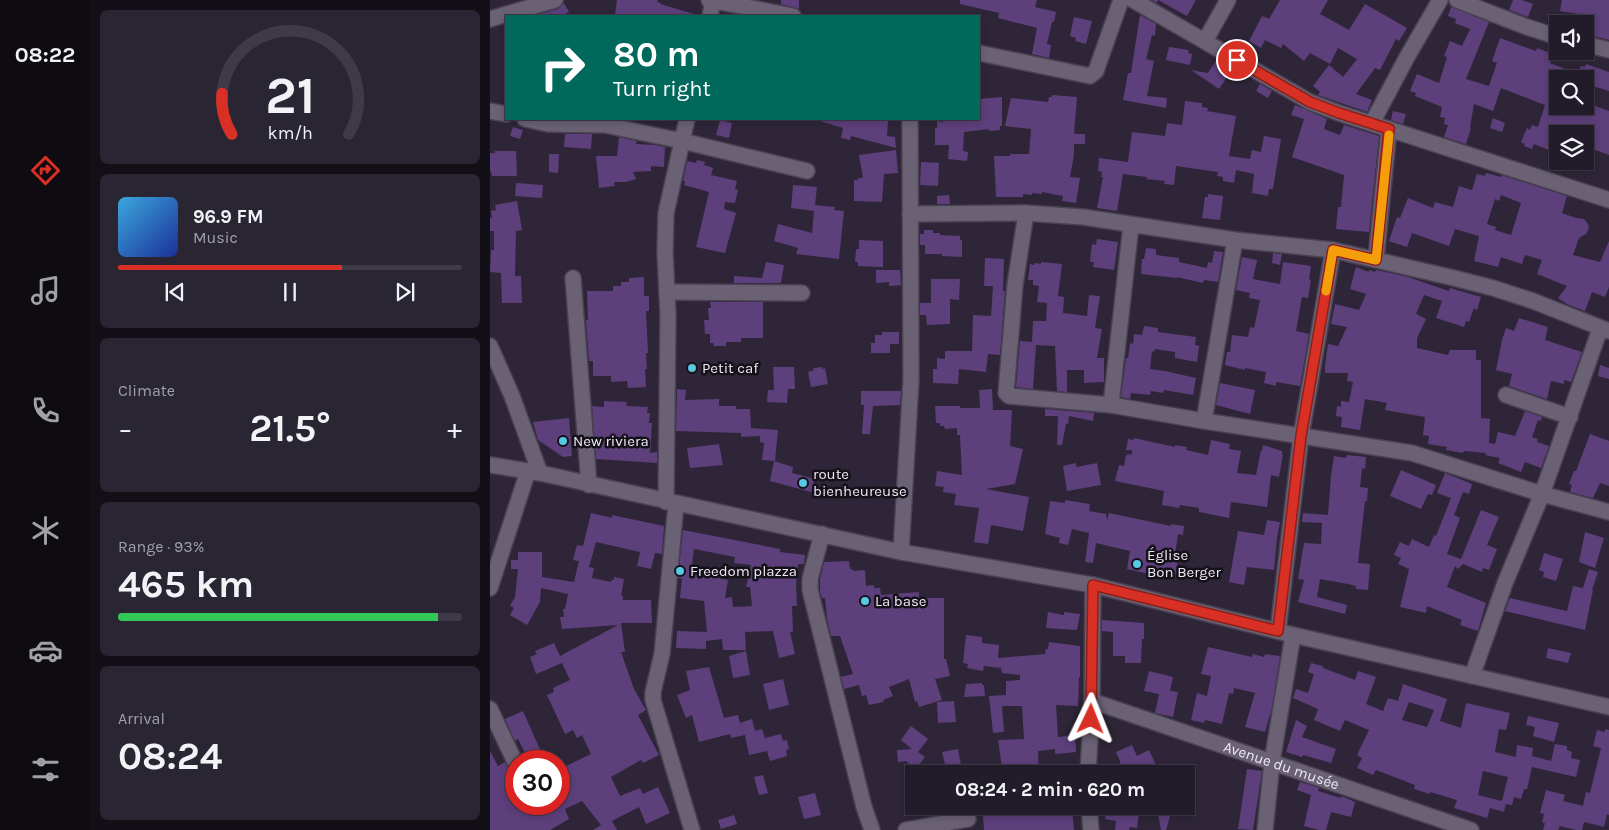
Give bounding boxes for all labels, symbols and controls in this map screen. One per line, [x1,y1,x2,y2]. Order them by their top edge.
map controls [1549,15,1594,170]
button: sound [1549,15,1594,60]
text: 80 m [613,34,700,75]
icon: right [530,35,595,100]
pin [1216,39,1258,81]
text: 08:22 [15,42,75,68]
icon: arrive [1223,46,1251,74]
text: 21 [265,65,315,126]
button: search [1549,70,1594,115]
text: Turn right [613,76,711,102]
text: km/h [267,123,313,144]
button: layers [1549,125,1594,170]
icon: directions [28,153,63,188]
text: 96.9 FM [193,206,264,228]
text: Music [193,228,238,247]
icon: music [28,273,63,308]
icon: previous [161,278,189,306]
icon: pause [276,278,304,306]
icon: next [391,278,419,306]
place label: Petit caf [702,359,759,377]
marker: Petit caf [686,362,698,374]
text: Climate [118,381,175,400]
icon: phone [28,393,63,428]
text: 21.5° [249,406,331,451]
text: − [118,412,133,445]
text: + [447,412,462,445]
place label: New riviera [573,432,649,450]
marker: New riviera [557,435,569,447]
place label: route bienheureuse [813,465,907,500]
marker: route bienheureuse [797,477,809,489]
icon: climate [28,513,63,548]
text: Range · 93% [118,537,204,556]
place label: Église Bon Berger [1147,546,1222,581]
marker: Église Bon Berger [1131,558,1143,570]
text: 465 km [118,562,254,607]
place label: Freedom plazza [690,562,797,580]
marker: Freedom plazza [674,565,686,577]
place label: La base [875,592,927,610]
marker: La base [859,595,871,607]
icon: car [28,633,63,668]
position arrow [1064,692,1116,744]
text: Arrival [118,709,165,728]
text: 08:24 [118,734,222,779]
street label: Avenue du musée [1221,737,1341,793]
speed limit sign: 30 [505,750,570,815]
icon: filters [28,752,63,787]
text: 08:24 · 2 min · 620 m [955,779,1145,801]

